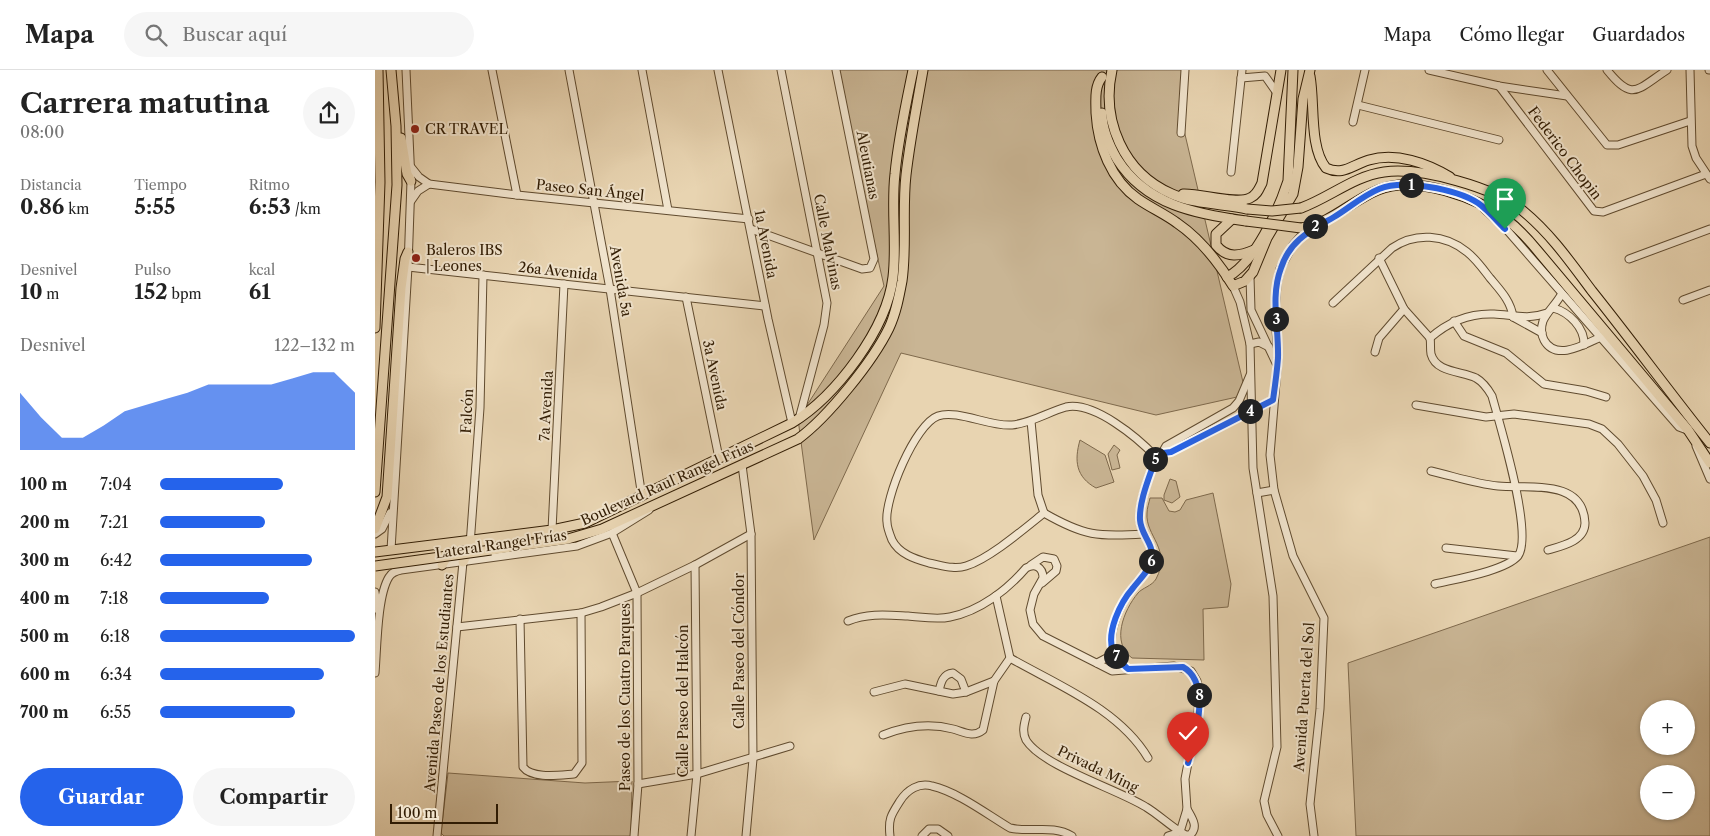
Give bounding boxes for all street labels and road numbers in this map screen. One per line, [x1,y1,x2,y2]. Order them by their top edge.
street label: Federico Chopin [1524,103,1606,203]
street label: Aleutianas [852,128,883,201]
street label: Paseo San Ángel [535,175,645,205]
street label: Calle Malvinas [810,192,846,292]
street label: 1a Avenida [751,208,782,281]
street label: Avenida 5a [606,243,636,319]
street label: 26a Avenida [517,258,599,284]
street label: 3a Avenida [699,338,731,412]
street label: 7a Avenida [535,370,557,442]
street label: Falcón [457,388,477,434]
street label: Boulevard Raul Rangel Frias [578,437,756,529]
street label: Lateral Rangel Frías [434,526,568,562]
street label: Avenida Paseo de los Estudiantes [420,573,458,794]
street label: Calle Paseo del Cóndor [730,573,748,729]
street label: Paseo de los Cuatro Parques [616,603,634,791]
street label: Avenida Puerta del Sol [1290,622,1318,773]
street label: Calle Paseo del Halcón [674,624,692,778]
street label: Privada Ming [1055,742,1142,797]

